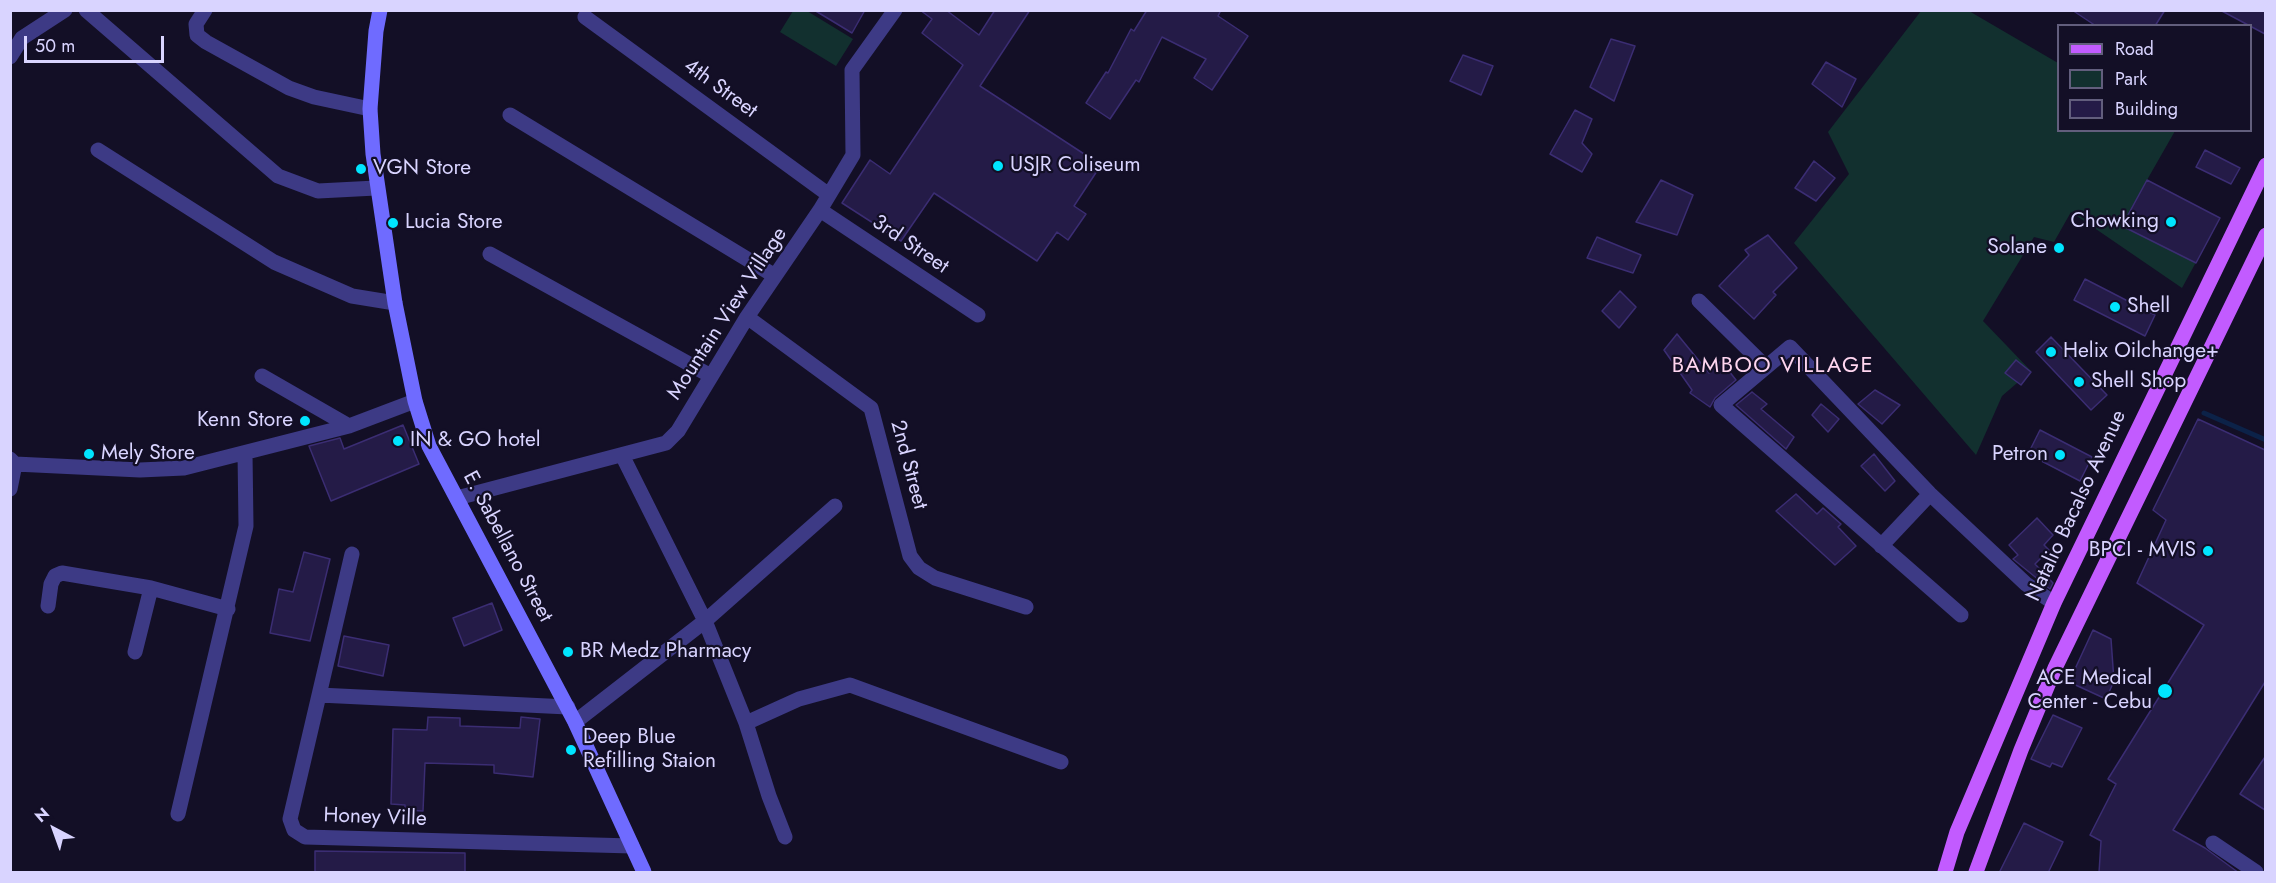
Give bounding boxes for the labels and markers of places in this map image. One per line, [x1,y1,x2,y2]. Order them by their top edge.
place label: USJR Coliseum [1010,153,1141,179]
place label: VGN Store [373,156,471,182]
marker: USJR Coliseum [991,159,1005,173]
marker: VGN Store [354,162,368,176]
place label: Chowking [2070,209,2159,235]
place label: Lucia Store [405,210,503,236]
marker: Chowking [2164,215,2178,229]
marker: Lucia Store [386,216,400,230]
place label: Solane [1987,235,2047,261]
marker: Solane [2052,241,2066,255]
place label: Shell [2127,294,2170,320]
marker: Shell [2108,300,2122,314]
place label: Helix Oilchange+ [2063,339,2219,365]
marker: Helix Oilchange+ [2044,345,2058,359]
place label: Shell Shop [2091,369,2186,395]
marker: Shell Shop [2072,375,2086,389]
place label: Kenn Store [197,408,293,434]
marker: Kenn Store [298,414,312,428]
place label: IN & GO hotel [410,428,541,454]
marker: IN & GO hotel [391,434,405,448]
place label: Mely Store [101,441,195,467]
place label: Petron [1992,442,2048,468]
marker: Mely Store [82,447,96,461]
marker: Petron [2053,448,2067,462]
place label: BPCI - MVIS [2089,538,2196,564]
marker: BPCI - MVIS [2201,544,2215,558]
place label: BR Medz Pharmacy [580,639,751,665]
marker: BR Medz Pharmacy [561,645,575,659]
place label: ACE Medical Center - Cebu [2028,666,2152,716]
marker: ACE Medical Center - Cebu [2156,682,2174,700]
place label: Deep Blue Refilling Staion [583,725,716,775]
marker: Deep Blue Refilling Staion [564,743,578,757]

